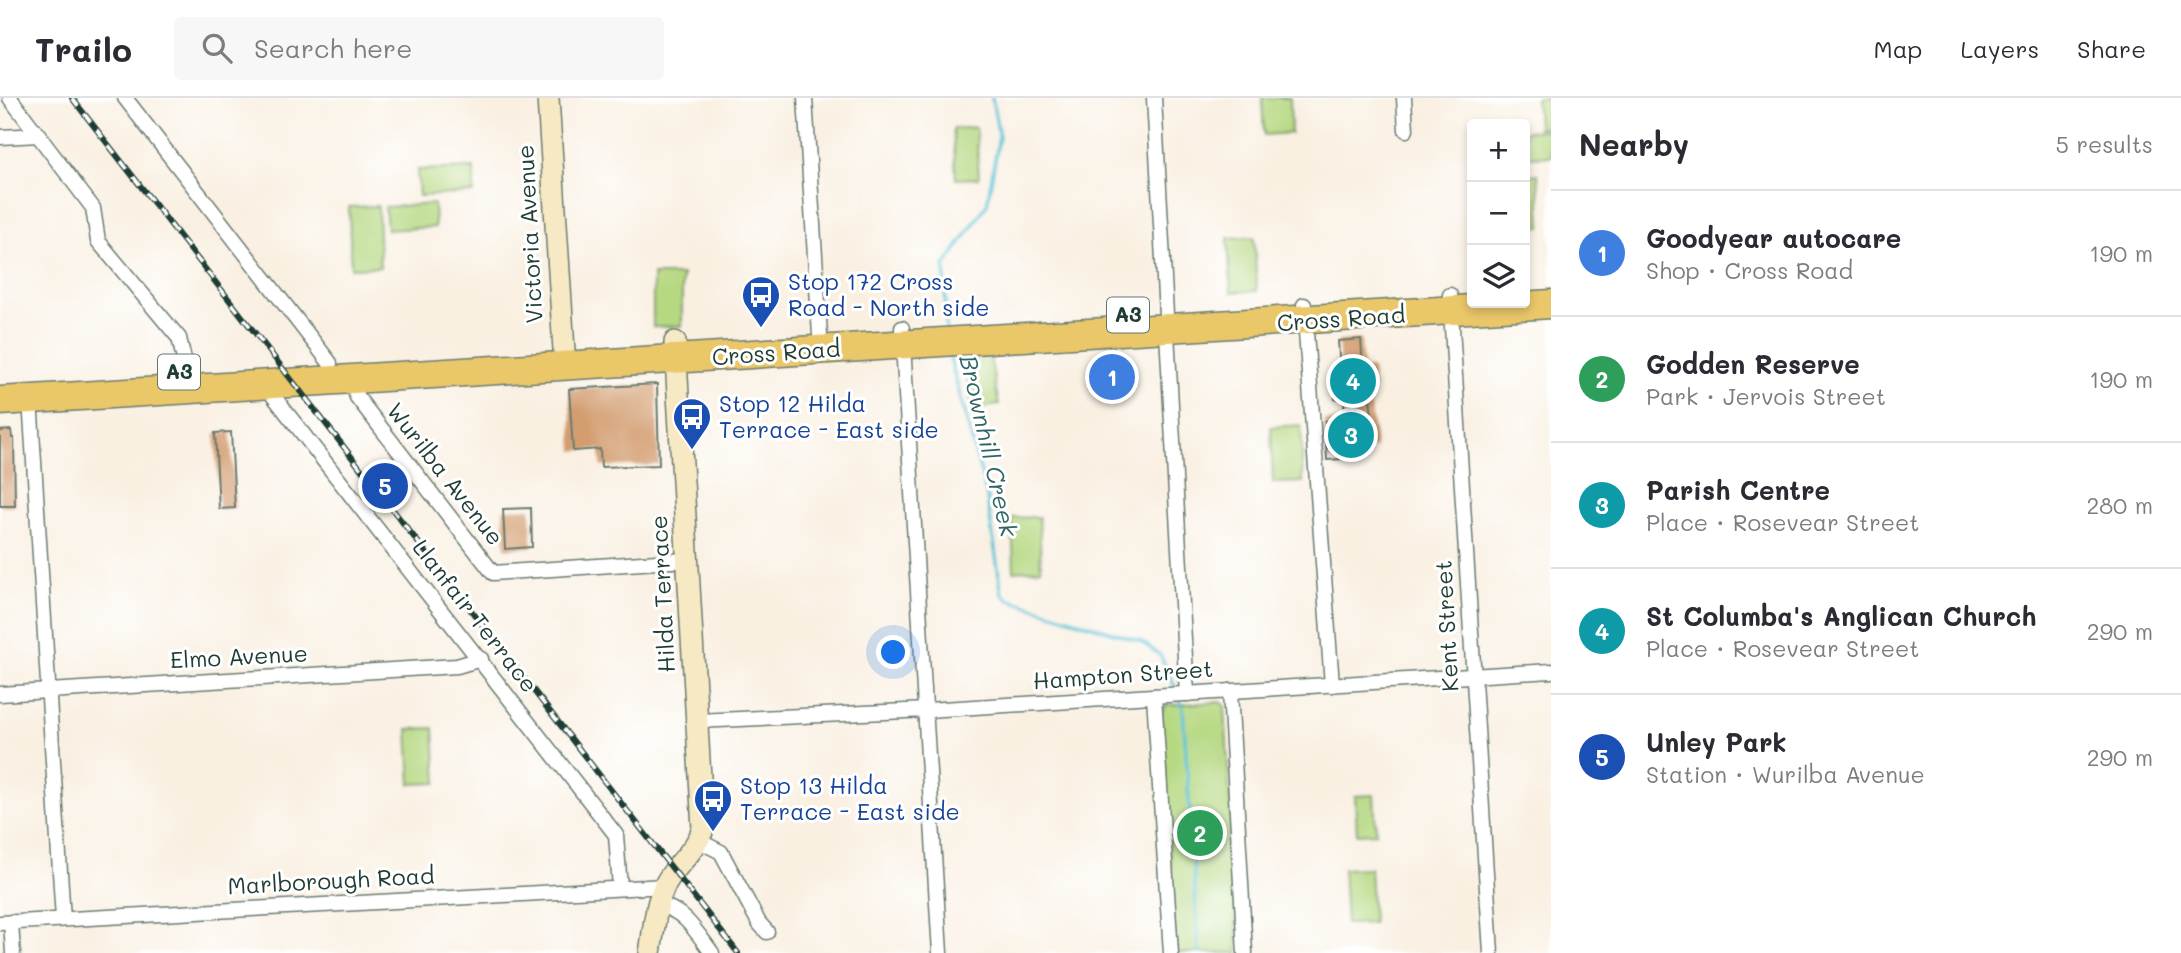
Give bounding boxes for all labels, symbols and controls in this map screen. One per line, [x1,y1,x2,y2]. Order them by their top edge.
search box [174,17,664,80]
text: Trailo [35,27,132,70]
icon: search [198,29,236,67]
text: Search here [254,31,412,65]
text: Map [1874,33,1922,64]
text: Layers [1960,33,2039,64]
text: Share [2077,33,2146,64]
map controls [1467,119,1530,308]
button: + [1467,119,1530,182]
text: Nearby [1579,124,1689,164]
text: 5 results [2056,129,2153,159]
street label: Victoria Avenue [509,144,549,324]
button: − [1467,182,1530,245]
text: Goodyear autocare [1646,221,1901,255]
text: 1 [1597,238,1607,268]
text: 190 m [2089,238,2153,268]
button: layers [1467,245,1530,308]
text: Shop · Cross Road [1646,255,1853,285]
place label: Stop 172 Cross Road - North side [788,266,989,322]
bus stop icon: Stop 172 Cross Road - North side [740,274,782,329]
road number: A3 [1107,298,1149,332]
street label: Cross Road [1276,299,1406,337]
street label: Cross Road [711,333,841,371]
text: Godden Reserve [1646,347,1860,381]
pin: 1 [1089,351,1135,403]
water label: Brownhill Creek [954,352,1026,541]
road number: A3 [158,354,200,390]
pin: 4 [1330,355,1376,407]
text: 2 [1596,364,1608,394]
text: 190 m [2089,364,2153,394]
text: Park · Jervois Street [1646,381,1886,411]
place label: Stop 12 Hilda Terrace - East side [719,388,939,444]
street label: Wurilba Avenue [381,396,511,551]
bus stop icon: Stop 12 Hilda Terrace - East side [671,396,713,451]
pin: 3 [1328,409,1374,461]
pin: 5 [362,460,408,512]
text: Parish Centre [1646,473,1830,507]
text: 3 [1595,490,1609,520]
text: 280 m [2086,490,2153,520]
text: Place · Rosevear Street [1646,507,1919,537]
street label: Hilda Terrace [643,515,681,674]
street label: Llanfair Terrace [407,533,545,698]
street label: Kent Street [1428,560,1464,693]
text: St Columba's Anglican Church [1646,599,2036,633]
text: 4 [1595,616,1609,646]
text: 290 m [2087,616,2153,646]
text: Place · Rosevear Street [1646,633,1919,663]
your location [876,635,910,669]
street label: Elmo Avenue [169,637,309,675]
street label: Hampton Street [1032,653,1214,695]
text: Unley Park [1646,725,1786,759]
text: 5 [1595,742,1609,772]
text: 290 m [2087,742,2153,772]
text: Station · Wurilba Avenue [1646,759,1925,789]
place label: Stop 13 Hilda Terrace - East side [740,770,960,826]
bus stop icon: Stop 13 Hilda Terrace - East side [692,778,734,833]
pin: 2 [1177,807,1223,859]
street label: Marlborough Road [227,860,435,900]

